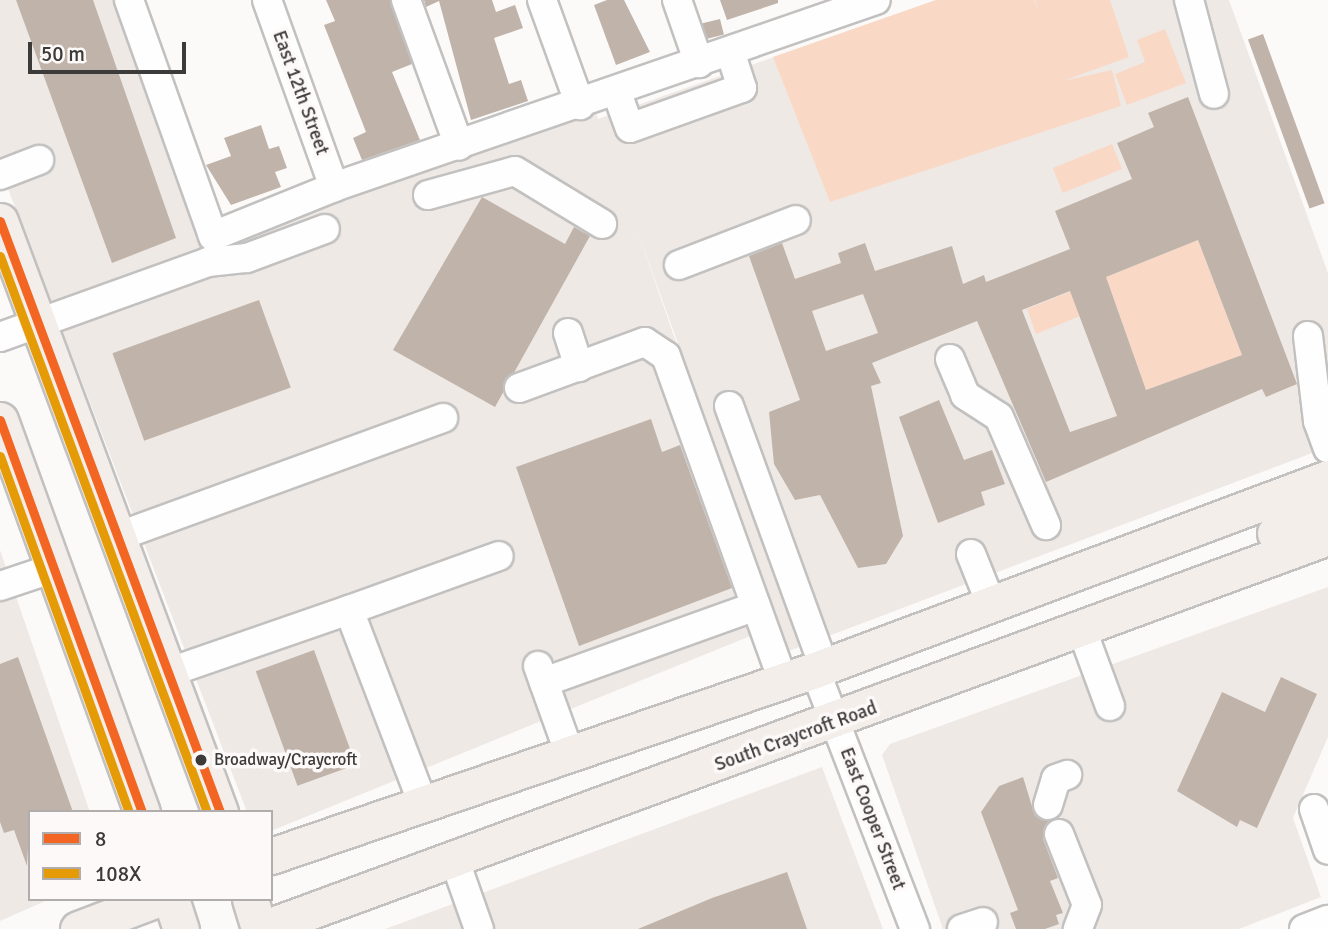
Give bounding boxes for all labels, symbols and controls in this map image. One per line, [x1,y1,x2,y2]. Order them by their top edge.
scale bar [32,28,189,72]
street label: East 12th Street [267,28,333,158]
text: 50 m [41,41,85,67]
street label: South Craycroft Road [712,697,880,777]
street label: East Cooper Street [834,745,910,893]
place label: Broadway/Craycroft [214,750,357,770]
marker: Broadway/Craycroft [194,753,208,767]
legend [28,810,273,901]
text: 8 [95,826,106,852]
text: 108X [95,861,141,887]

